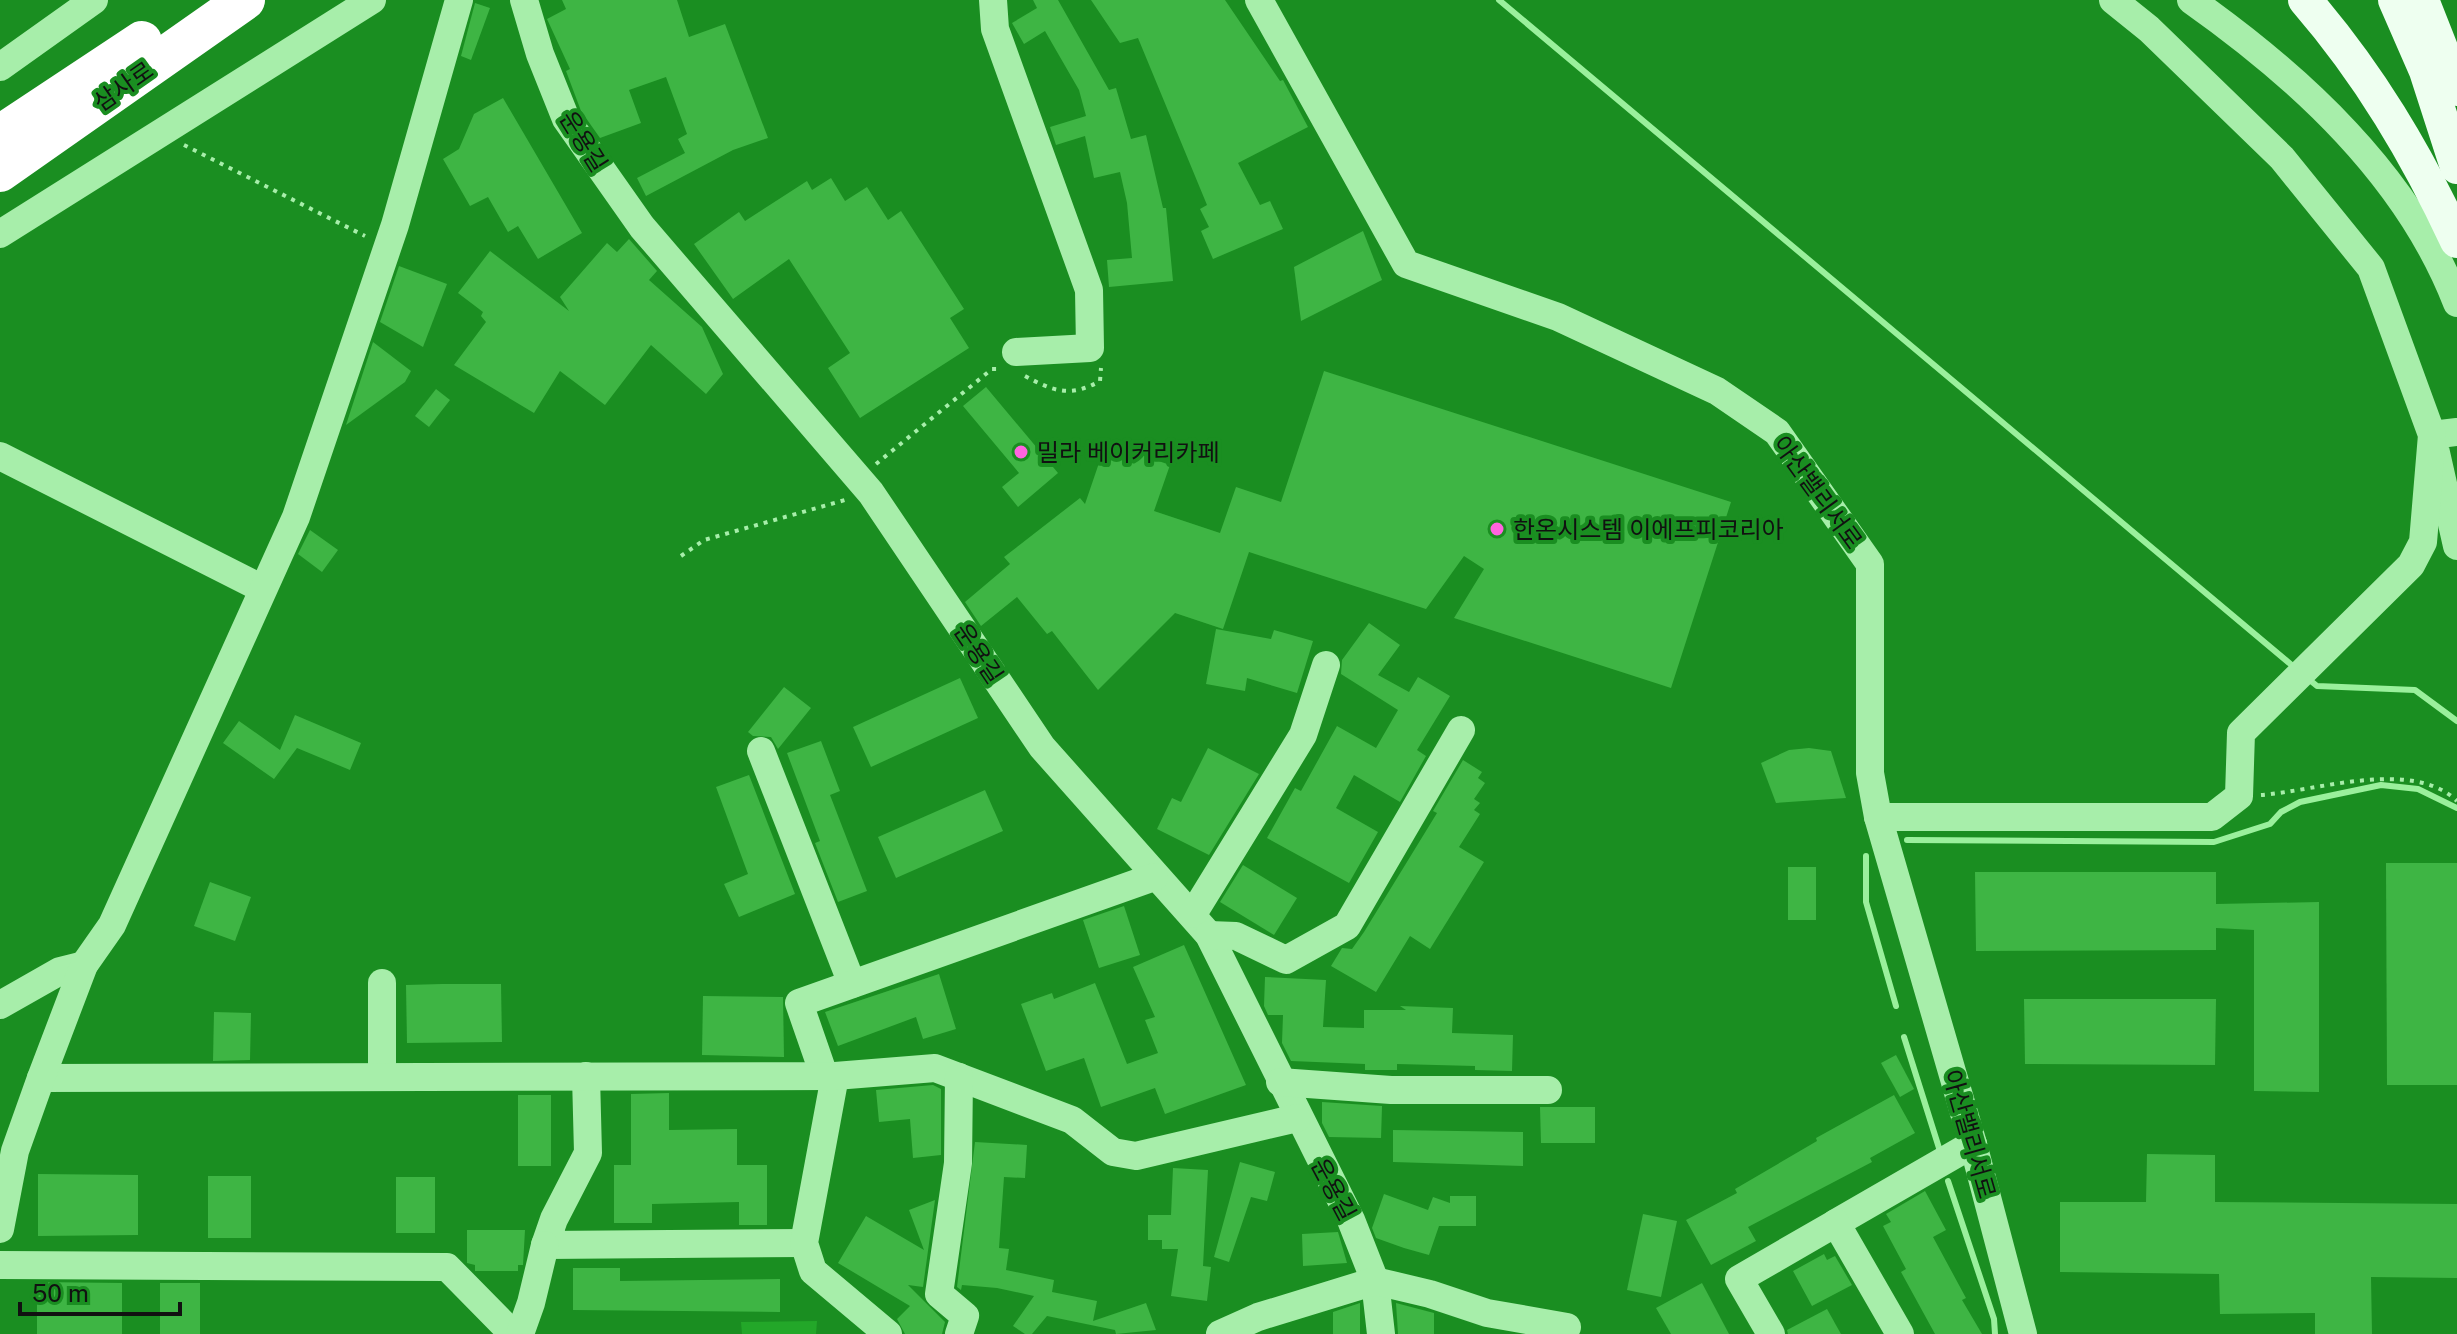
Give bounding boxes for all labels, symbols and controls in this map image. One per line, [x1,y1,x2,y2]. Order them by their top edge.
street label: 삼사로 [88,56,158,116]
street label: 운용길 [555,105,613,177]
street label: 아산밸리서로 [1768,430,1868,554]
place label: 밀라 베이커리카페 [1037,438,1219,466]
marker: 밀라 베이커리카페 [1012,443,1030,461]
place label: 한온시스템 이에프피코리아 [1513,515,1784,543]
marker: 한온시스템 이에프피코리아 [1488,520,1506,538]
street label: 운용길 [949,618,1009,688]
street label: 아산밸리서로 [1938,1066,2002,1202]
street label: 운용길 [1306,1153,1362,1225]
scale bar [20,1266,180,1316]
text: 50 m [32,1279,89,1307]

